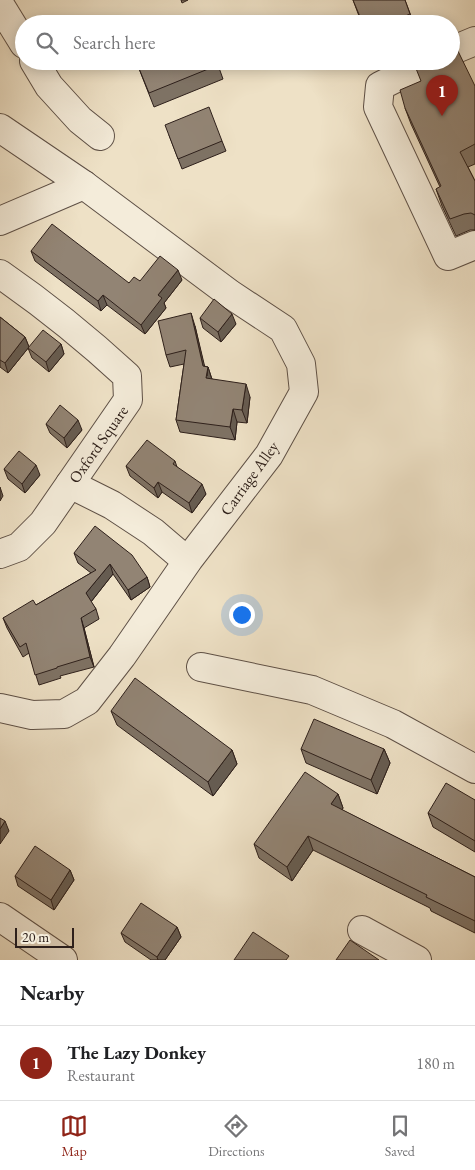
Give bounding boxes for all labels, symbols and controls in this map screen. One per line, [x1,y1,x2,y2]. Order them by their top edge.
search box [15,15,460,70]
icon: search [33,29,61,57]
text: Search here [73,30,155,55]
pin: 1 [426,75,458,116]
street label: Oxford Square [64,401,133,487]
street label: Carriage Alley [215,436,284,520]
your location [229,602,255,628]
scale bar [15,925,74,948]
text: 20 m [22,928,49,946]
text: Nearby [20,979,84,1006]
text: The Lazy Donkey [67,1040,206,1065]
text: 1 [32,1053,40,1074]
text: 180 m [416,1053,455,1074]
text: Restaurant [67,1065,135,1086]
tab: Map [60,1112,88,1160]
tab: Directions [208,1112,265,1160]
tab: Saved [385,1112,415,1160]

